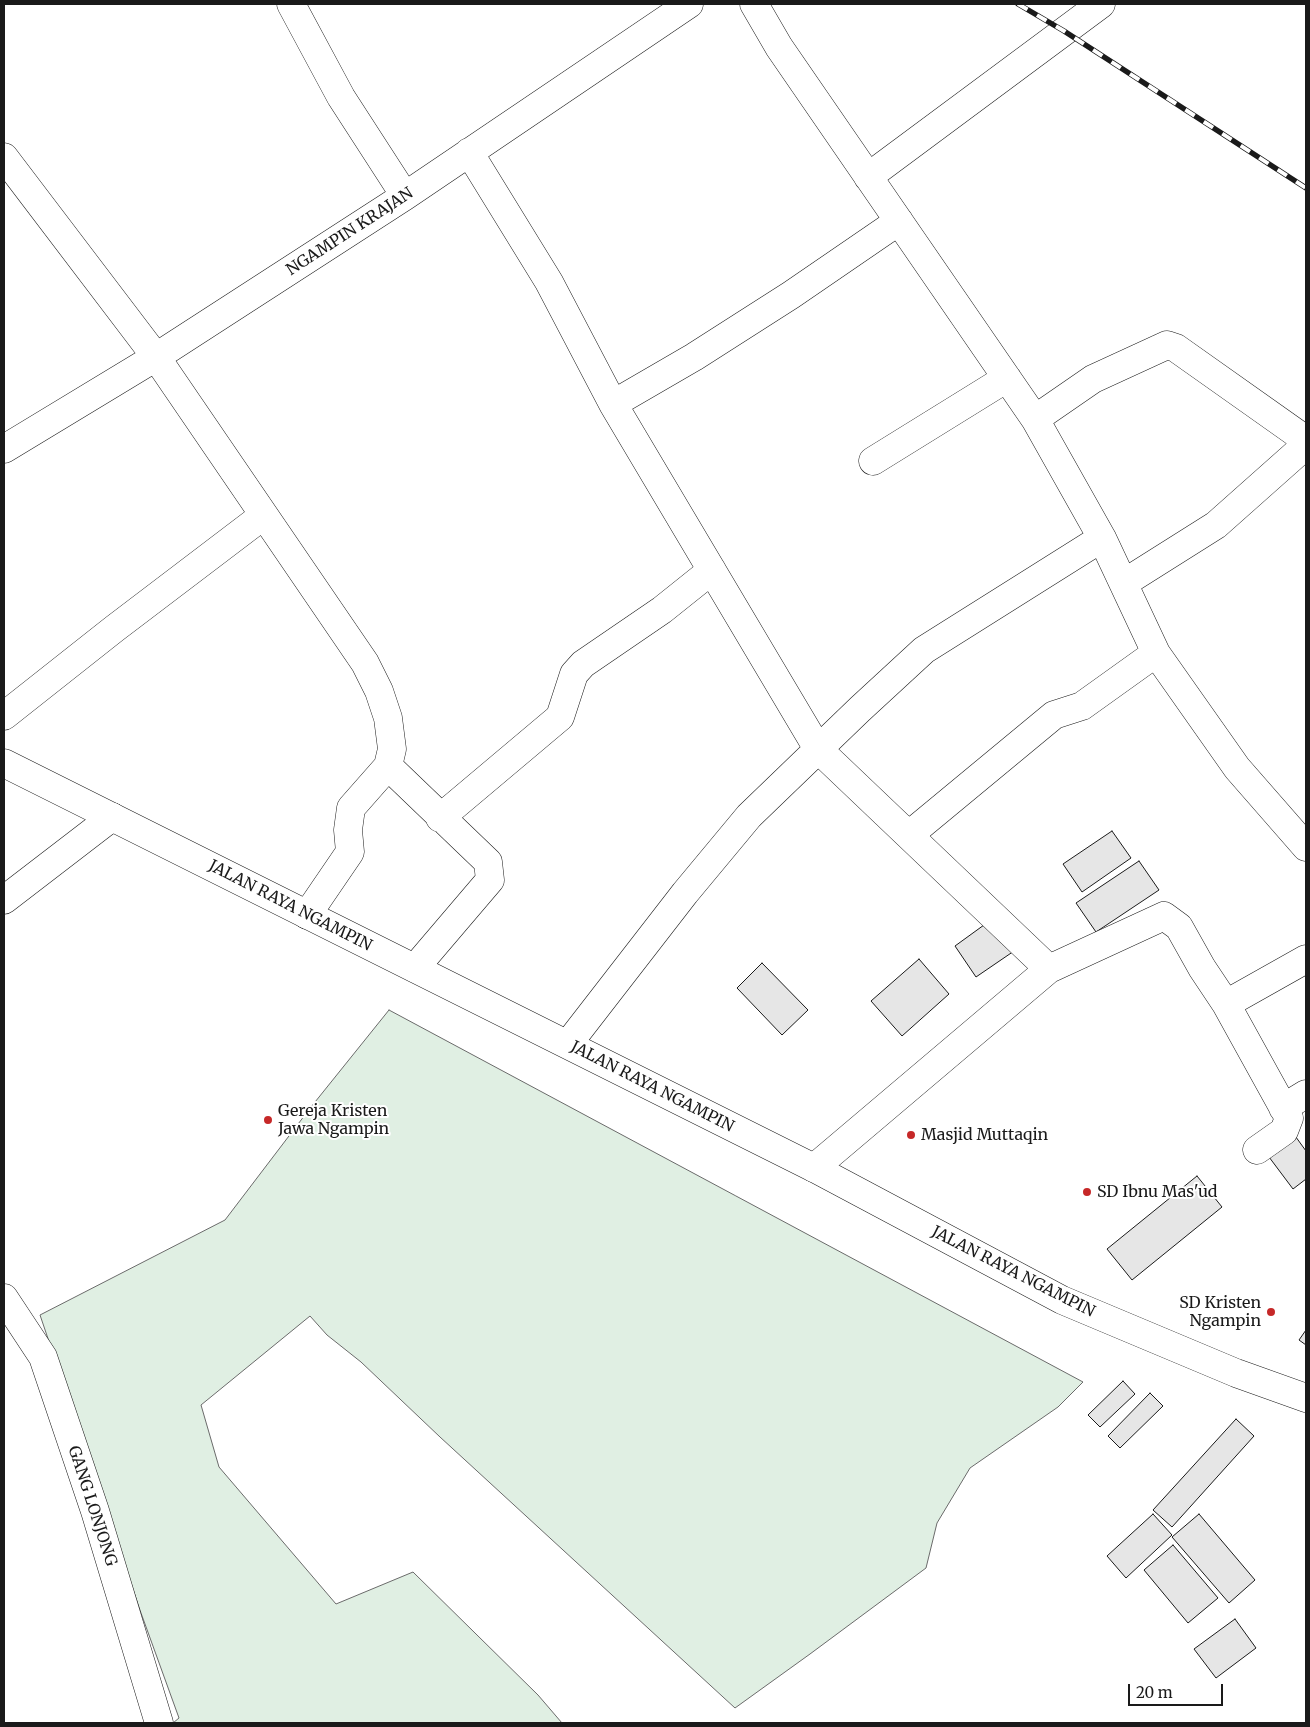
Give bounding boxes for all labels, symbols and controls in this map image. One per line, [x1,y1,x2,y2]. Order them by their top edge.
street label: NGAMPIN KRAJAN [283,184,417,280]
street label: JALAN RAYA NGAMPIN [205,856,375,956]
street label: JALAN RAYA NGAMPIN [567,1037,737,1137]
place label: Gereja Kristen Jawa Ngampin [278,1101,389,1139]
marker: Gereja Kristen Jawa Ngampin [262,1114,274,1126]
place label: Masjid Muttaqin [921,1125,1048,1145]
marker: Masjid Muttaqin [905,1129,917,1141]
place label: SD Ibnu Mas'ud [1097,1182,1217,1202]
marker: SD Ibnu Mas'ud [1081,1186,1093,1198]
street label: JALAN RAYA NGAMPIN [928,1222,1098,1322]
place label: SD Kristen Ngampin [1179,1293,1261,1331]
marker: SD Kristen Ngampin [1265,1306,1277,1318]
street label: GANG LONJONG [64,1444,120,1568]
scale bar [1130,1674,1225,1706]
text: 20 m [1136,1683,1173,1702]

